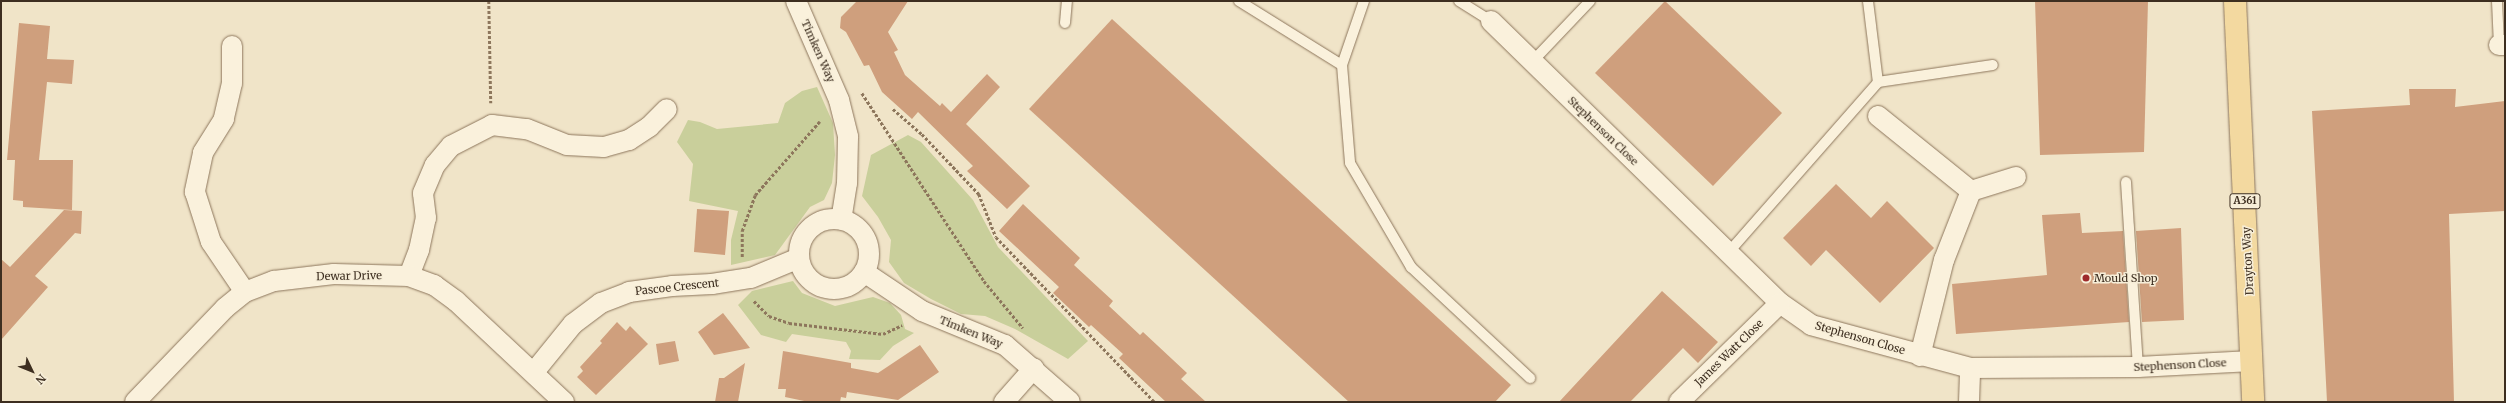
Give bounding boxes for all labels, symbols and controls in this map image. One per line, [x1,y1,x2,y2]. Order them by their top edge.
street label: Timken Way [798,18,838,84]
street label: Stephenson Close [1565,94,1641,168]
road number: A361 [2229,193,2261,209]
street label: Drayton Way [2240,227,2256,295]
street label: Dewar Drive [316,269,382,283]
place label: Mould Shop [2094,271,2158,285]
marker: Mould Shop [2081,273,2091,283]
street label: Pascoe Crescent [634,276,720,298]
street label: Timken Way [937,313,1005,351]
street label: James Watt Close [1692,317,1766,389]
street label: Stephenson Close [1813,319,1907,357]
north arrow [12,351,52,391]
street label: Stephenson Close [2133,356,2227,374]
text: N [33,371,49,387]

